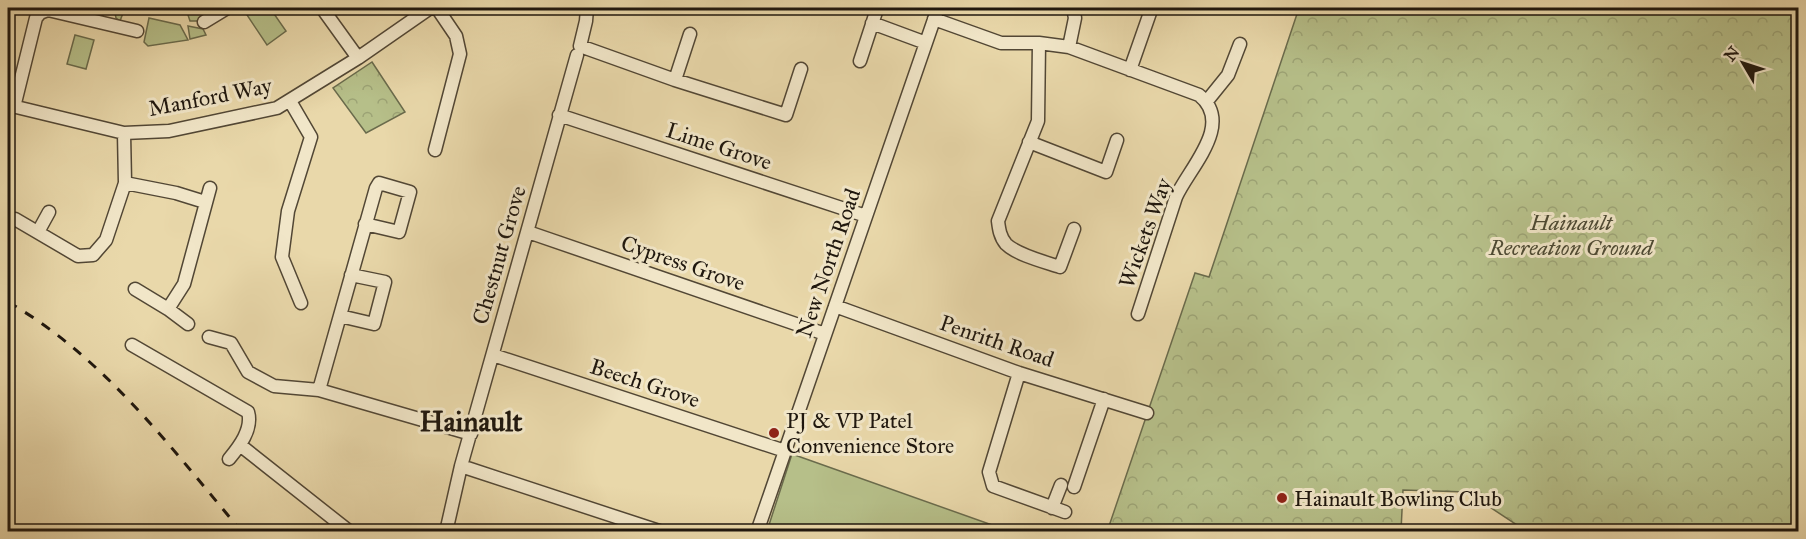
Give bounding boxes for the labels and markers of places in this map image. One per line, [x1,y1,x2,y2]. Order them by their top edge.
place label: PJ & VP Patel Convenience Store [786,407,954,459]
marker: PJ & VP Patel Convenience Store [767,426,781,440]
place label: Hainault Bowling Club [1294,485,1502,512]
marker: Hainault Bowling Club [1275,491,1289,505]

